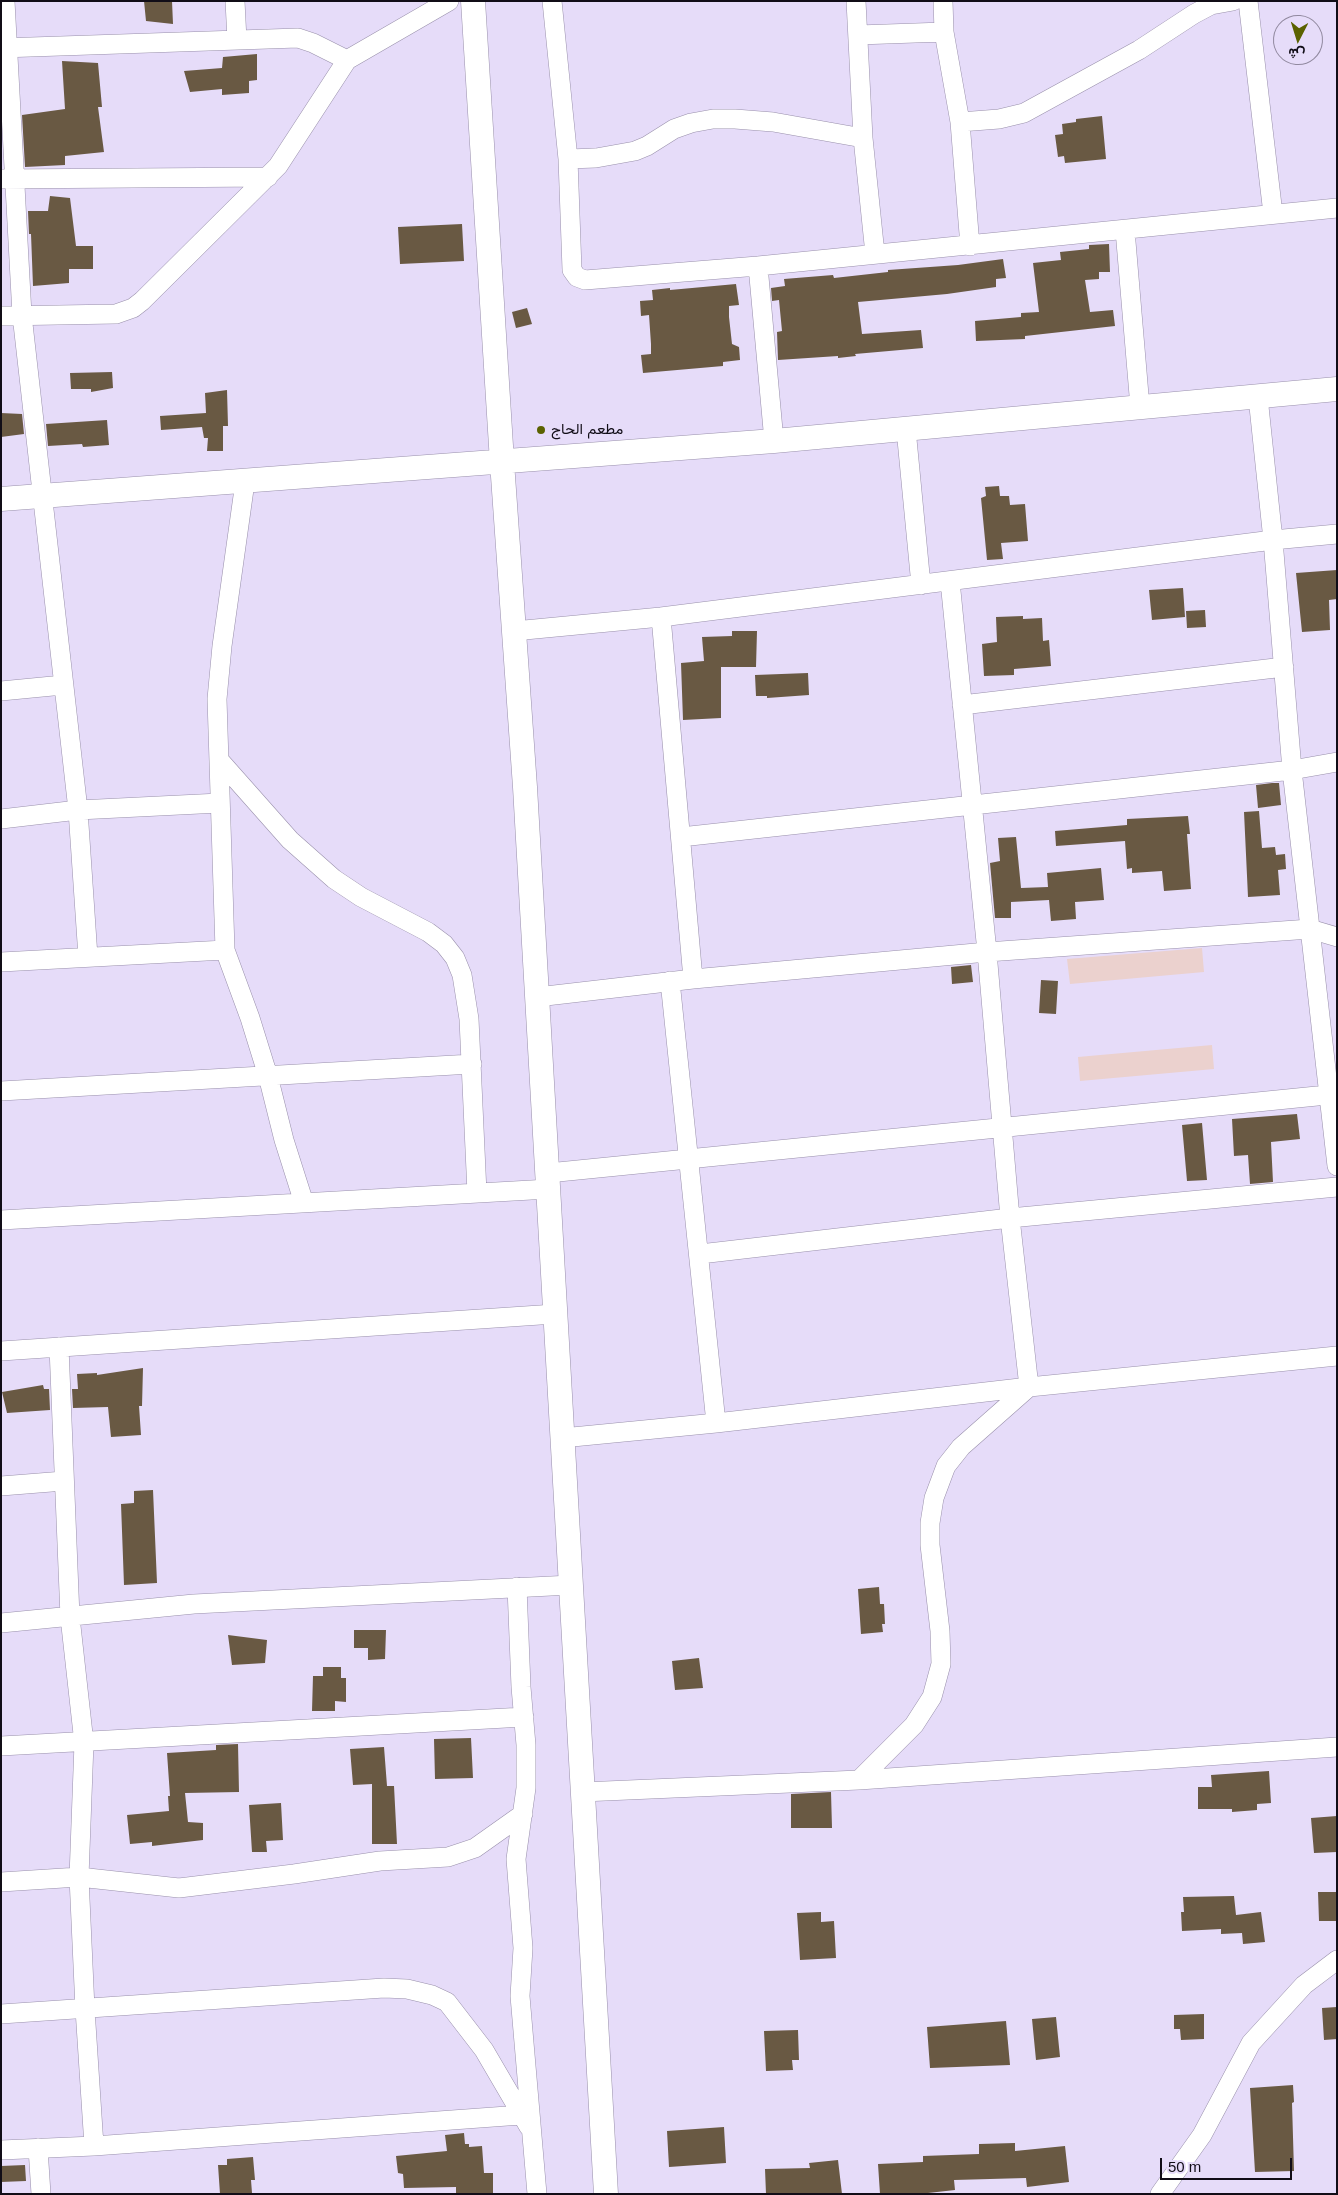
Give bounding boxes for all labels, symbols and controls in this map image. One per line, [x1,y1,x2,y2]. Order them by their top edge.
north arrow [1273,15,1323,65]
text: ش [1288,45,1306,63]
place label: مطعم الحاج [551,421,623,439]
marker: مطعم الحاج [535,424,547,436]
scale bar [1163,2148,1296,2180]
text: 50 m [1168,2158,1201,2175]

